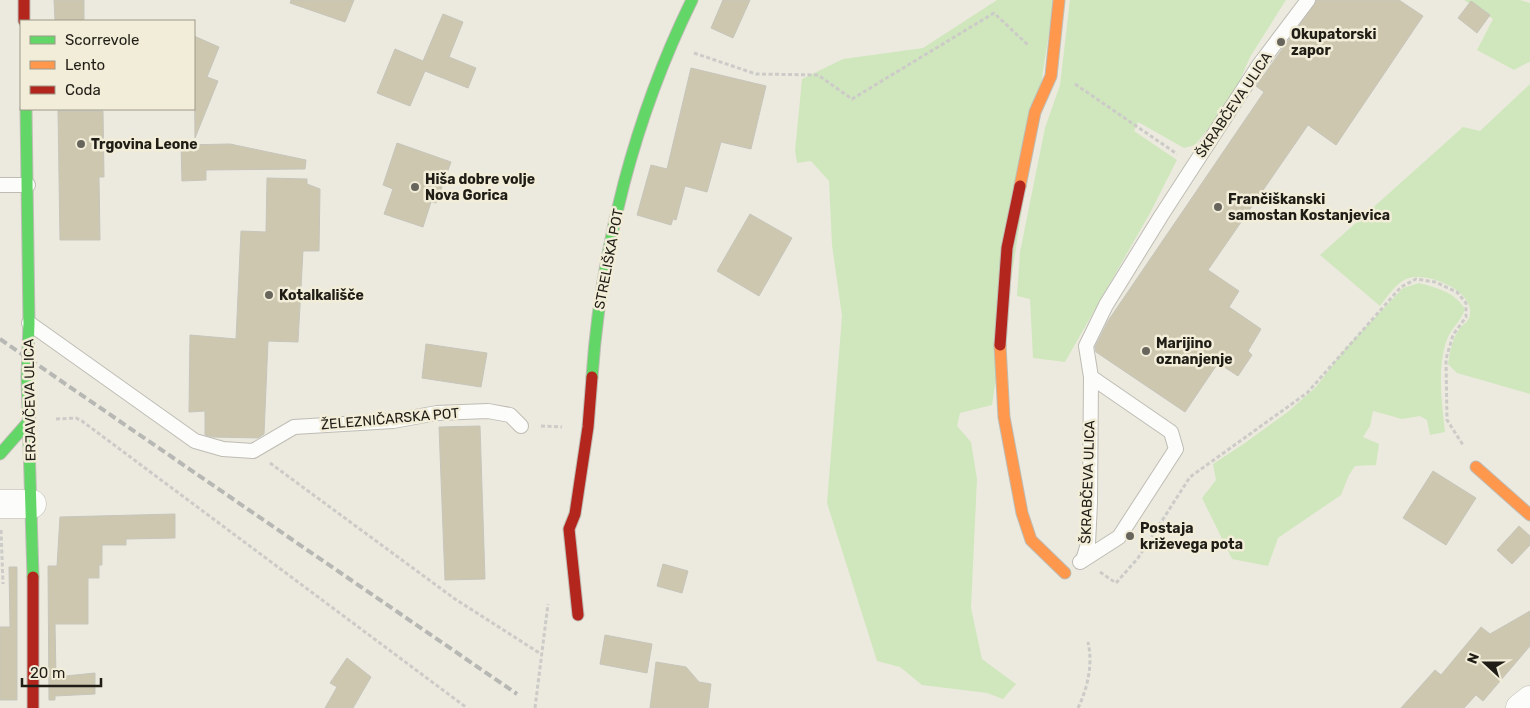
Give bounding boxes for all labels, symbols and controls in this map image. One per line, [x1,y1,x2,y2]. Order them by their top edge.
legend [20,20,195,110]
place label: Okupatorski zapor [1291,26,1377,59]
text: Scorrevole [65,31,139,49]
marker: Okupatorski zapor [1275,36,1287,48]
street label: ŠKRABČEVA ULICA [1192,48,1276,161]
text: Lento [65,56,105,74]
text: Coda [65,81,101,99]
place label: Trgovina Leone [91,136,198,153]
marker: Trgovina Leone [75,138,87,150]
place label: Hiša dobre volje Nova Gorica [425,171,535,204]
marker: Hiša dobre volje Nova Gorica [409,181,421,193]
place label: Frančiškanski samostan Kostanjevica [1228,191,1390,224]
marker: Frančiškanski samostan Kostanjevica [1212,201,1224,213]
street label: STRELIŠKA POT [590,207,627,311]
place label: Kotalkališče [279,287,364,304]
marker: Kotalkališče [263,289,275,301]
place label: Marijino oznanjenje [1156,335,1233,368]
street label: ERJAVČEVA ULICA [19,338,40,461]
marker: Marijino oznanjenje [1140,345,1152,357]
street label: ŽELEZNIČARSKA POT [320,403,460,434]
street label: ŠKRABČEVA ULICA [1076,419,1099,544]
place label: Postaja križevega pota [1140,520,1243,553]
marker: Postaja križevega pota [1124,530,1136,542]
north arrow [1460,638,1510,688]
text: N [1464,651,1483,666]
scale bar [22,656,101,688]
text: 20 m [30,664,65,682]

